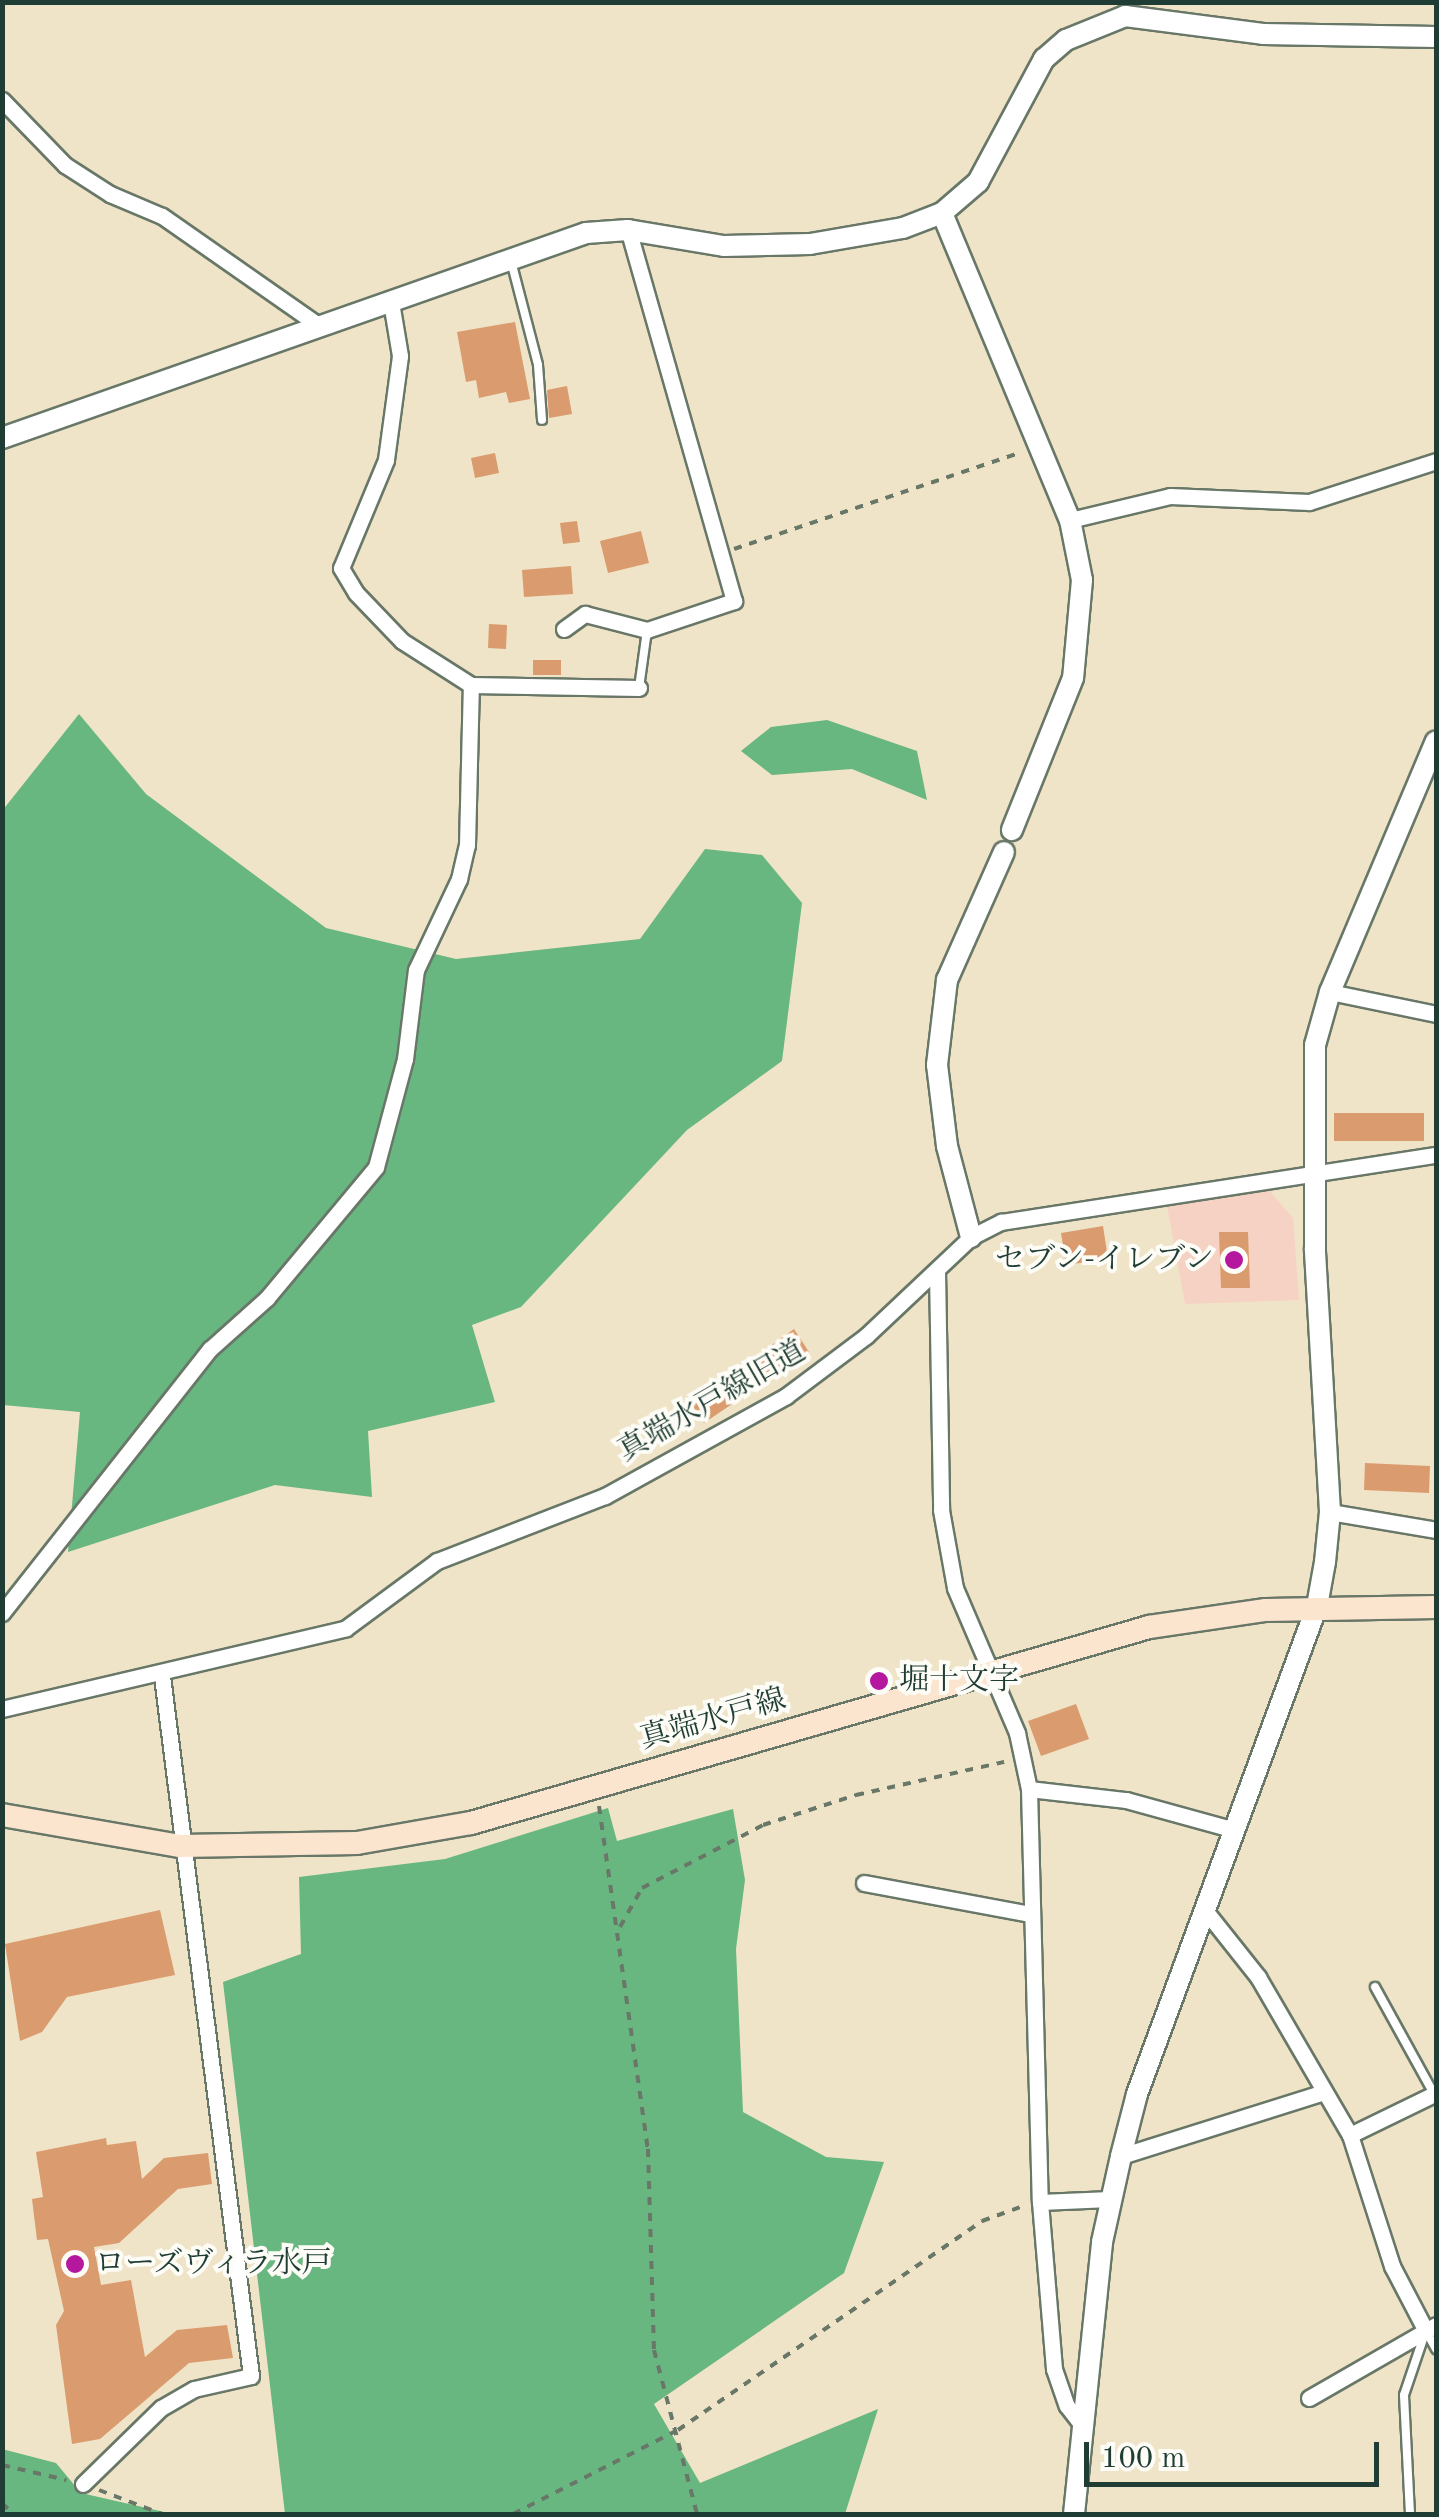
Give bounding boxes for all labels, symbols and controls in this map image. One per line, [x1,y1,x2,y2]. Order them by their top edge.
place label: セブン-イレブン [993,1242,1214,1278]
marker: セブン-イレブン [1223,1249,1245,1271]
street label: 真端水戸線旧道 [612,1334,812,1470]
place label: 堀十文字 [899,1663,1019,1699]
marker: 堀十文字 [868,1670,890,1692]
street label: 真端水戸線 [636,1682,790,1758]
place label: ローズヴィラ水戸 [95,2246,335,2282]
marker: ローズヴィラ水戸 [64,2253,86,2275]
scale bar [1089,2422,1384,2484]
text: 100 m [1101,2444,1185,2474]

